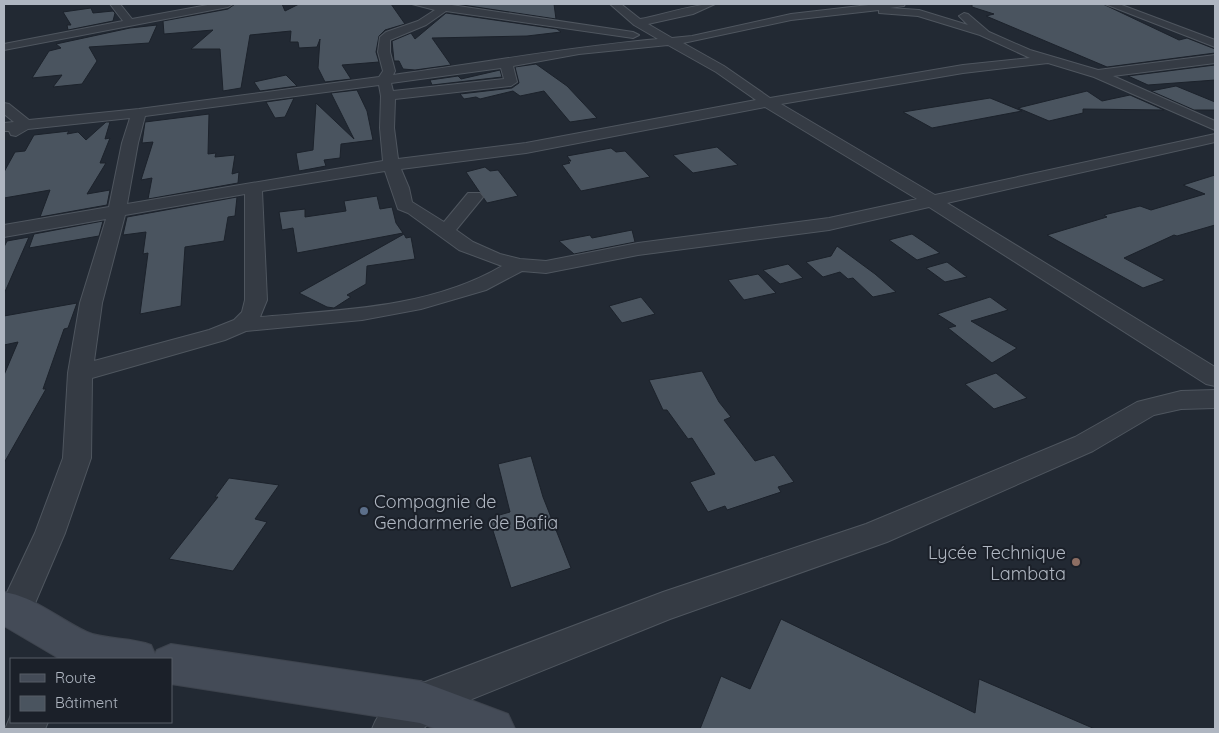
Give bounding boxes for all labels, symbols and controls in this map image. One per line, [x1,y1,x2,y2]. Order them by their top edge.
place label: Compagnie de Gendarmerie de Bafia [374,490,558,534]
marker: Compagnie de Gendarmerie de Bafia [358,505,370,517]
place label: Lycée Technique Lambata [928,541,1066,585]
marker: Lycée Technique Lambata [1070,556,1082,568]
legend [10,658,172,723]
text: Route [55,668,96,687]
text: Bâtiment [55,693,118,712]

